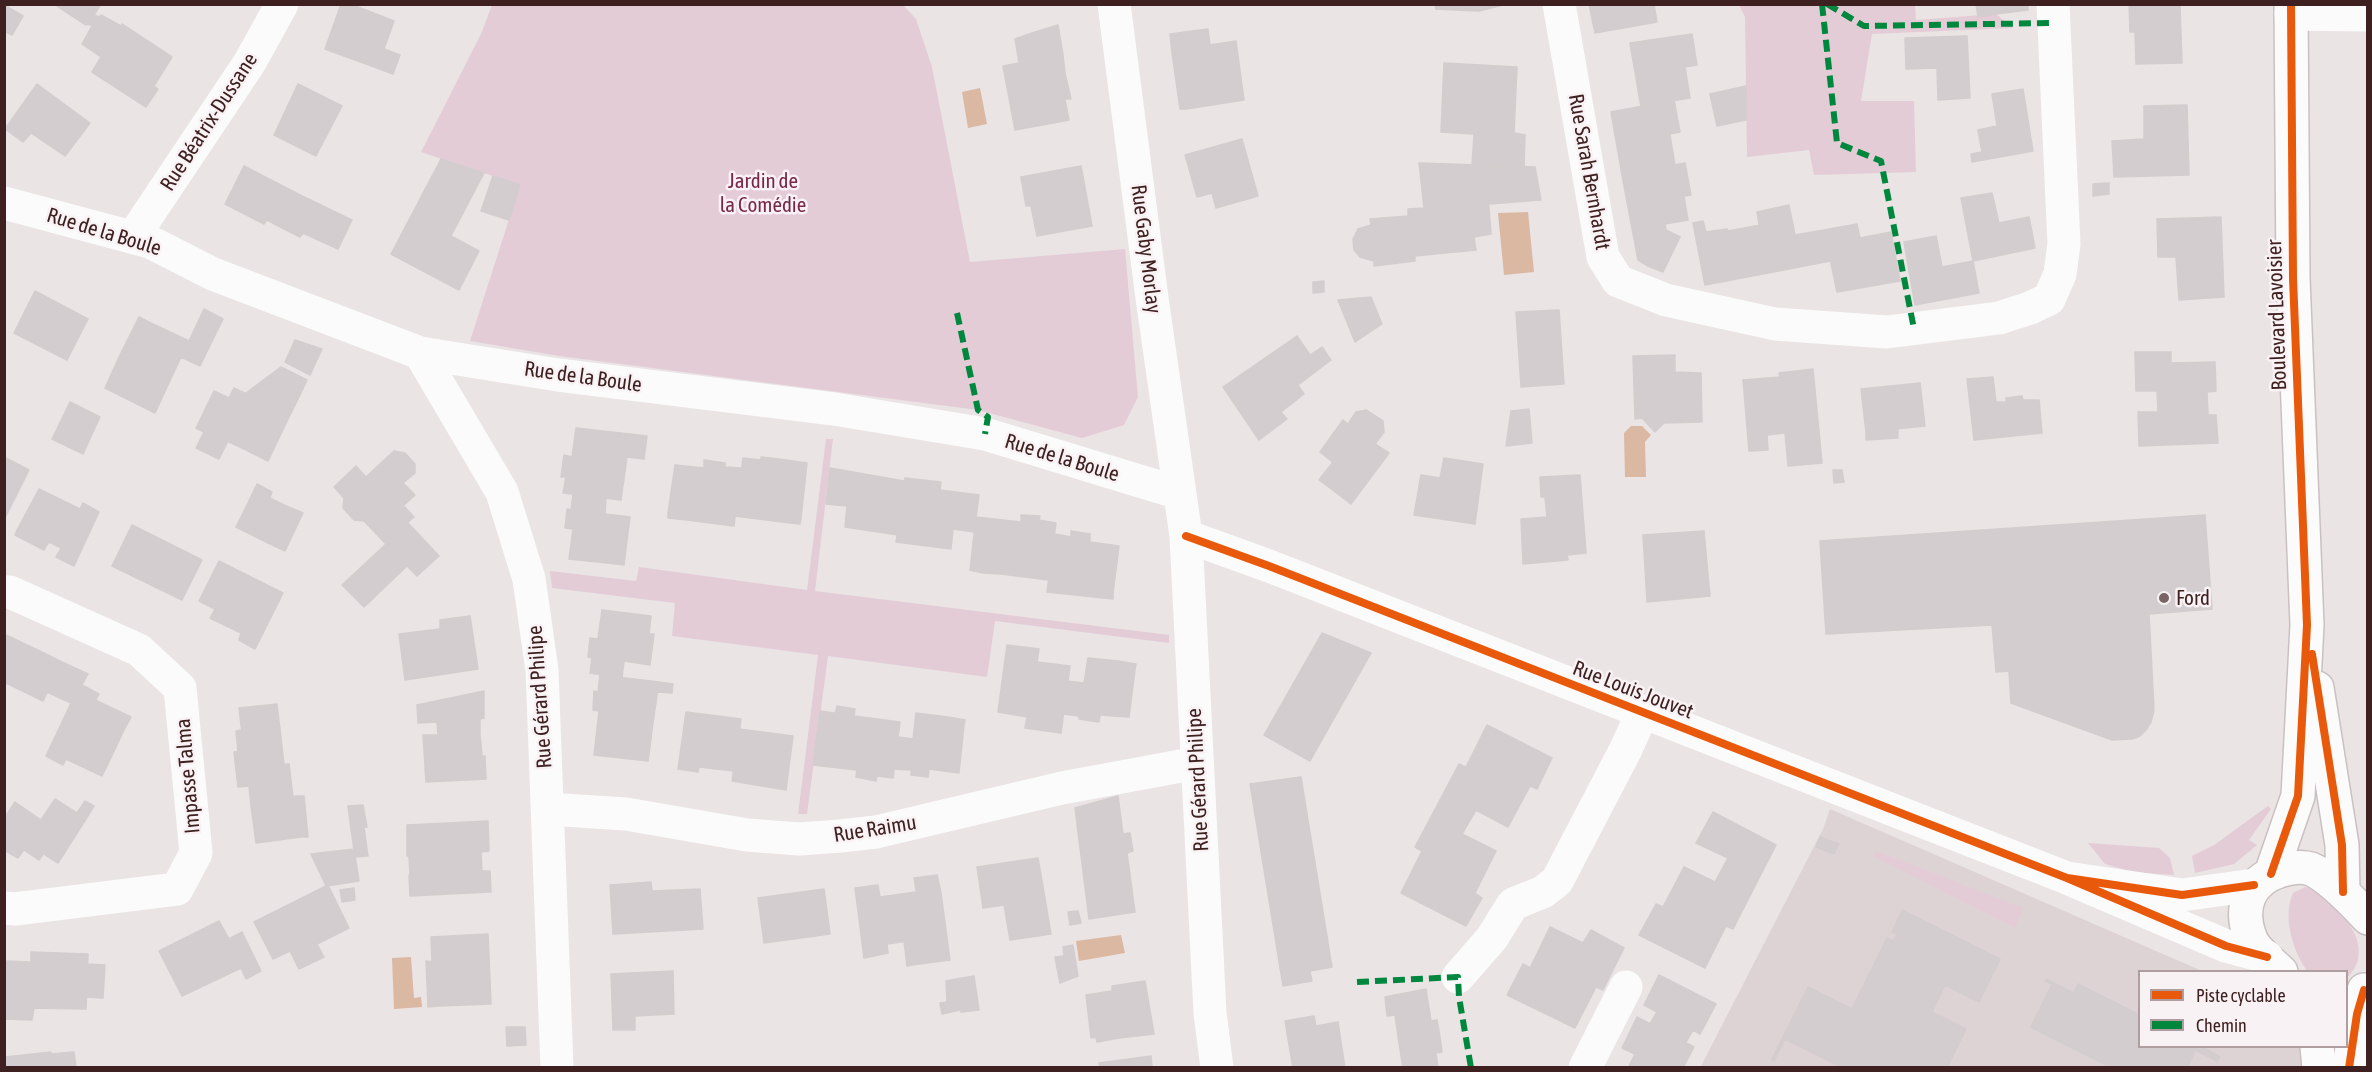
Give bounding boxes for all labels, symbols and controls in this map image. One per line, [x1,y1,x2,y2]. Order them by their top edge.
street label: Rue Béatrix-Dussane [155,48,263,196]
street label: Rue Sarah Bernhardt [1563,92,1615,252]
park label: Jardin de la Comédie [720,168,806,218]
street label: Rue Gaby Morlay [1126,183,1166,315]
street label: Rue de la Boule [44,203,164,261]
street label: Boulevard Lavoisier [2262,239,2292,391]
street label: Rue de la Boule [523,356,643,398]
street label: Rue de la Boule [1002,429,1122,487]
place label: Ford [2176,585,2210,611]
marker: Ford [2157,591,2171,605]
street label: Rue Gérard Philipe [522,625,558,769]
street label: Rue Louis Jouvet [1569,655,1697,725]
street label: Rue Gérard Philipe [1182,708,1214,852]
street label: Impasse Talma [170,717,206,835]
street label: Rue Raimu [832,810,918,848]
legend [2138,970,2348,1048]
text: Piste cyclable [2196,985,2286,1006]
text: Chemin [2196,1015,2247,1036]

